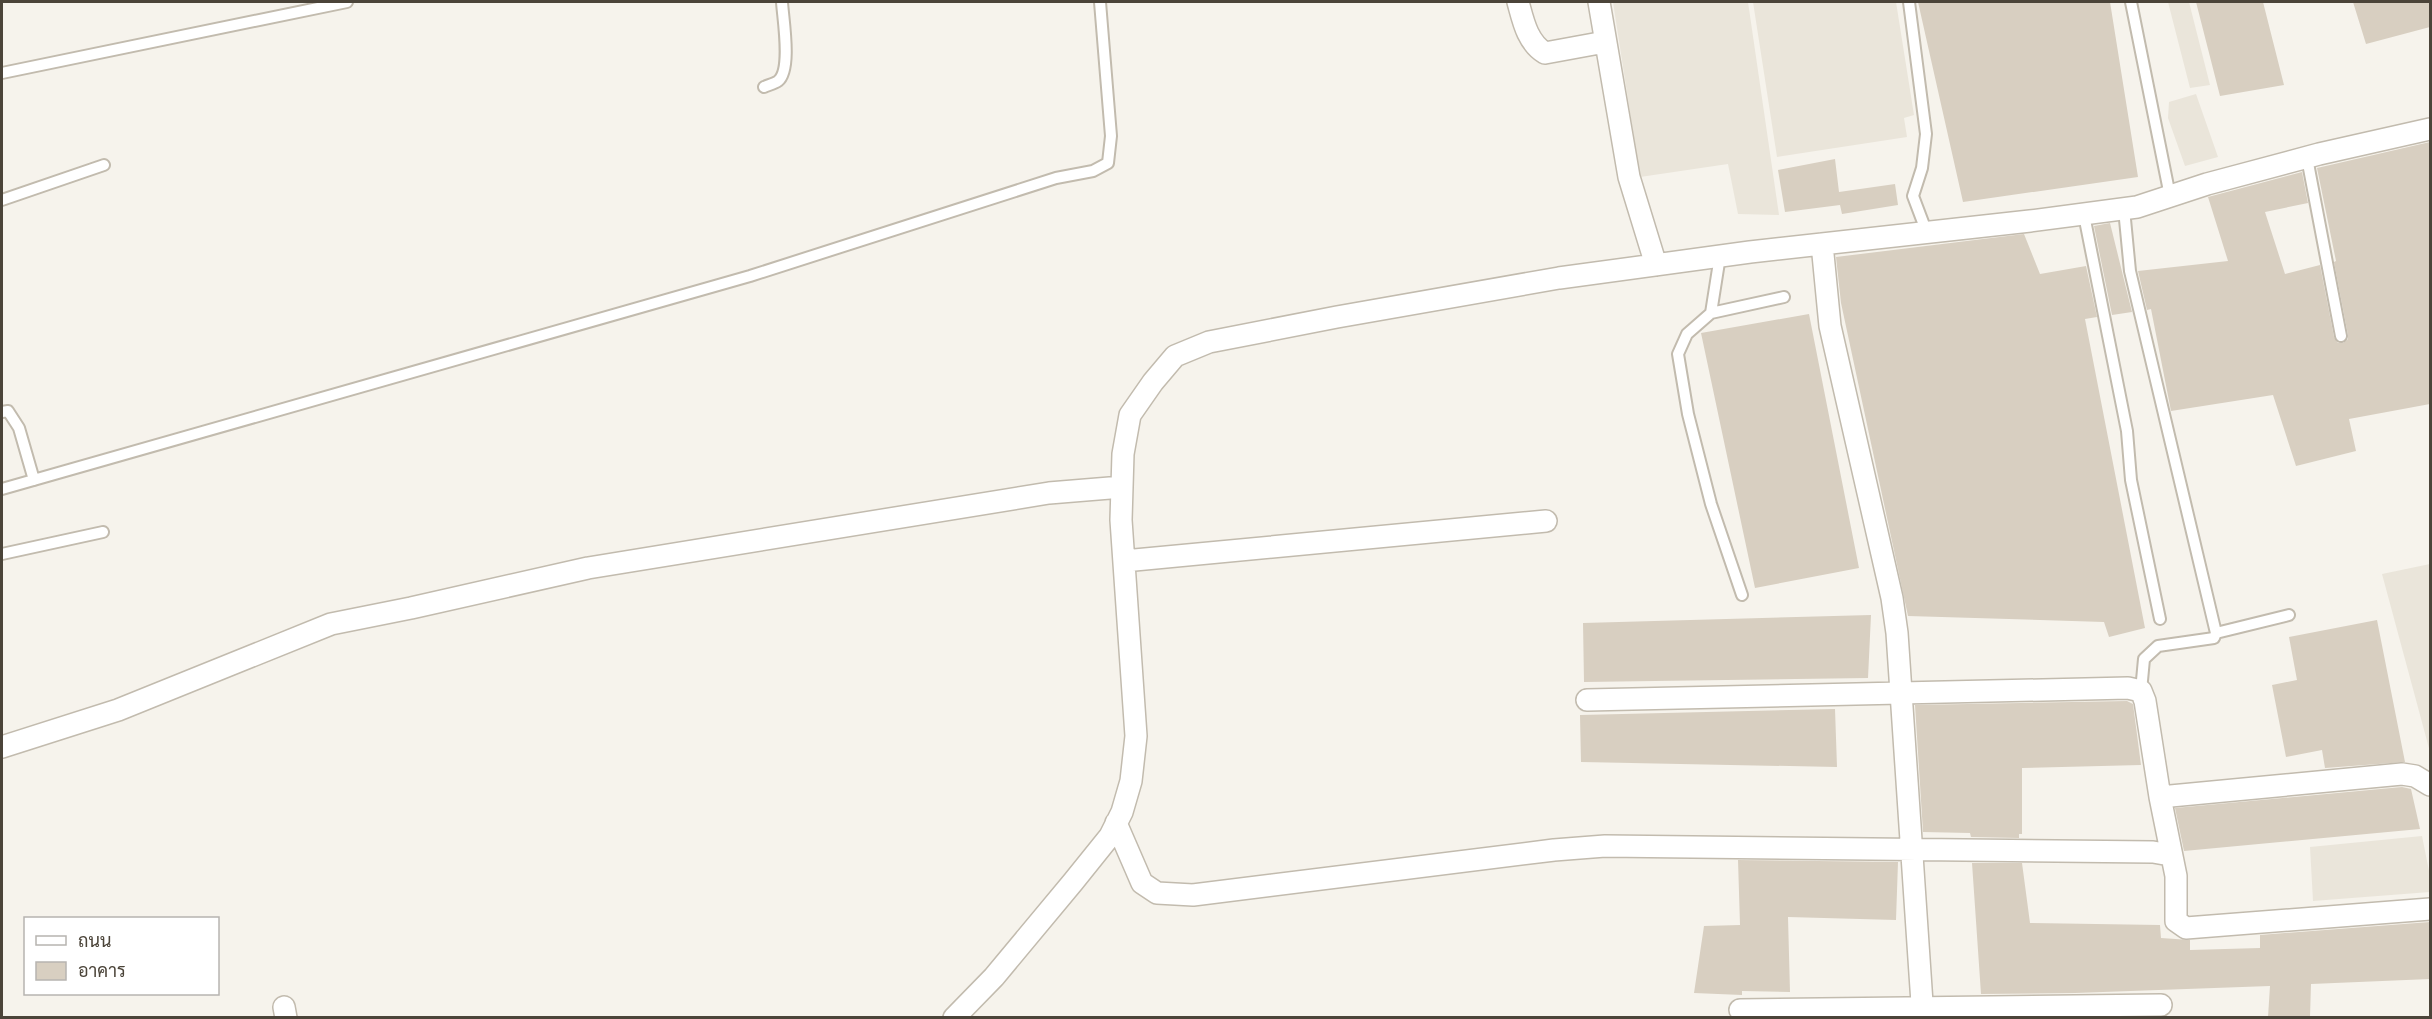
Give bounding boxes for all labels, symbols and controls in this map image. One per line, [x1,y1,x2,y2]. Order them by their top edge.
legend [24,917,219,995]
text: ถนน [78,930,111,950]
text: อาคาร [78,960,126,980]

